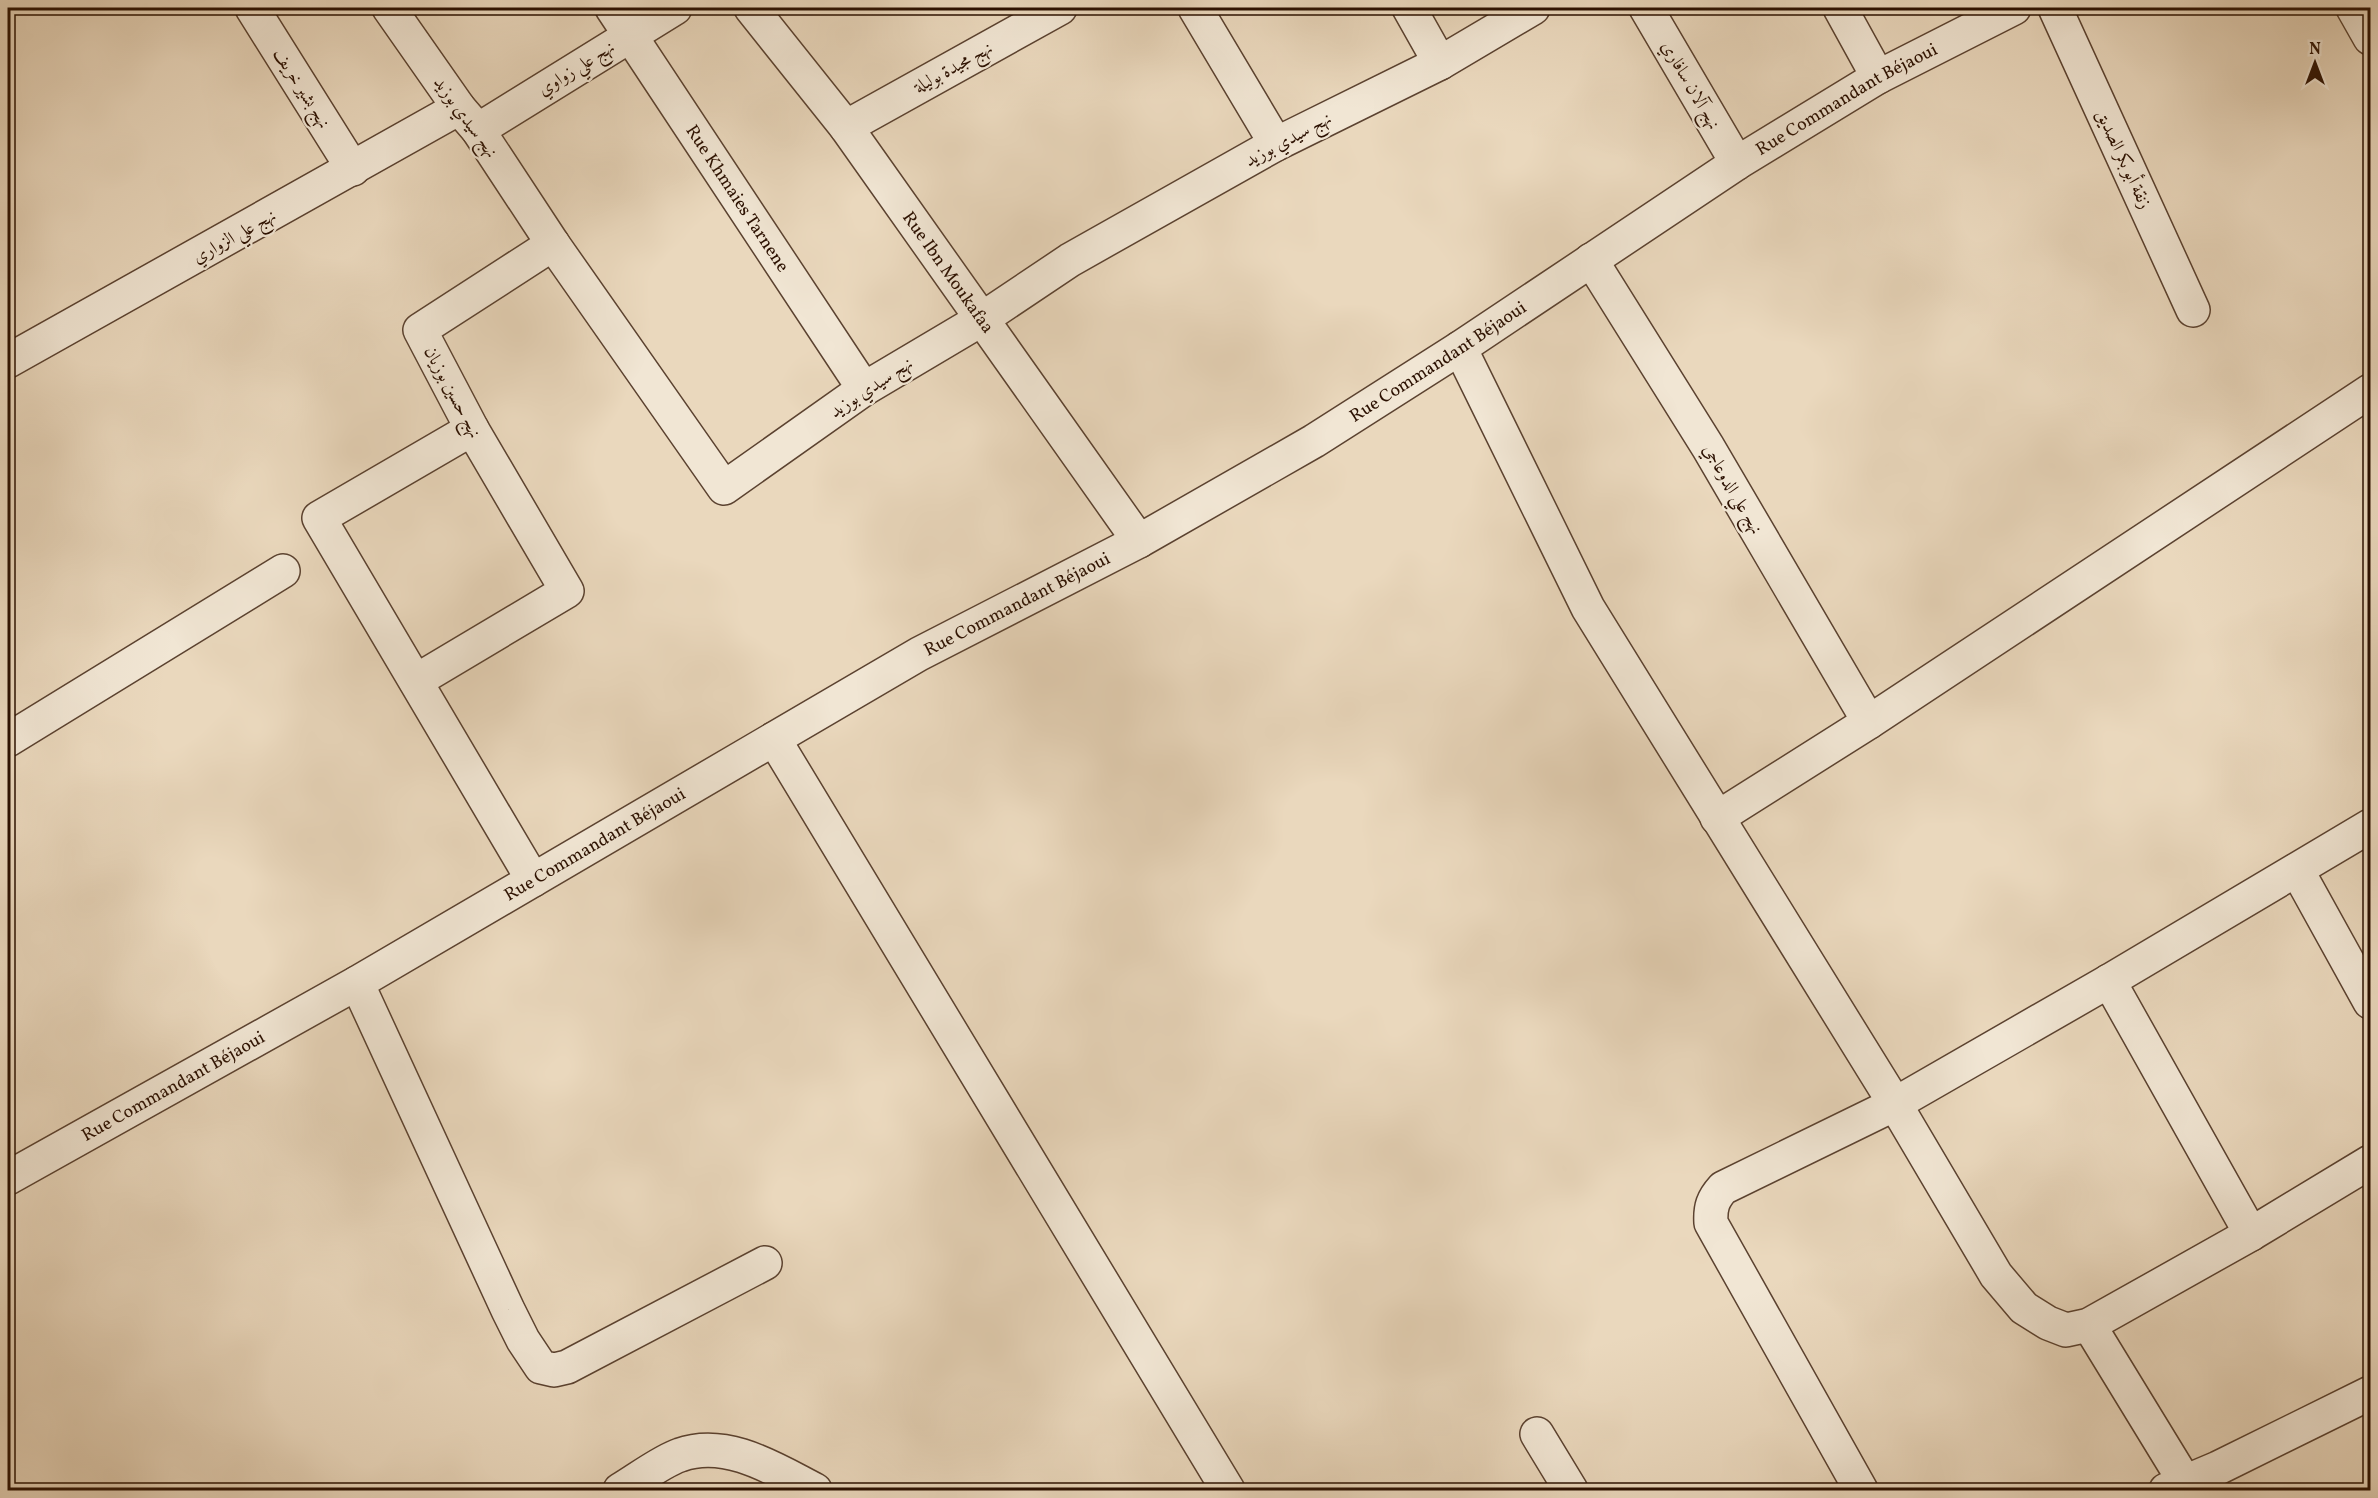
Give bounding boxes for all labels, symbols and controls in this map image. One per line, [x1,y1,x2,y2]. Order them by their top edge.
north arrow [2285,33,2345,93]
street label: نهج علي زواوي [533,36,622,105]
street label: نهج مجيدة بوليلة [909,36,999,102]
street label: نهج آلان سافاري [1652,37,1725,136]
street label: Rue Commandant Béjaoui [1752,38,1942,163]
text: N [2309,39,2321,61]
street label: نهج بشير خريف [264,44,335,135]
street label: نهج سيدي بوزيد [425,72,503,165]
street label: زنقة أبو بكر الصديق [2089,105,2158,213]
street label: نهج سيدي بوزيد [1241,107,1338,175]
street label: Rue Khmaies Tarnene [679,120,794,278]
street label: نهج علي الزواري [188,204,283,273]
street label: Rue Ibn Moukafaa [896,207,999,339]
street label: Rue Commandant Béjaoui [1345,296,1532,429]
street label: نهج حسين بوزيان [415,342,486,444]
street label: نهج سيدي بوزيد [825,352,920,426]
street label: نهج علي الدوعاجي [1693,440,1768,541]
street label: Rue Commandant Béjaoui [920,547,1115,663]
street label: Rue Commandant Béjaoui [500,782,691,908]
street label: Rue Commandant Béjaoui [78,1026,270,1148]

